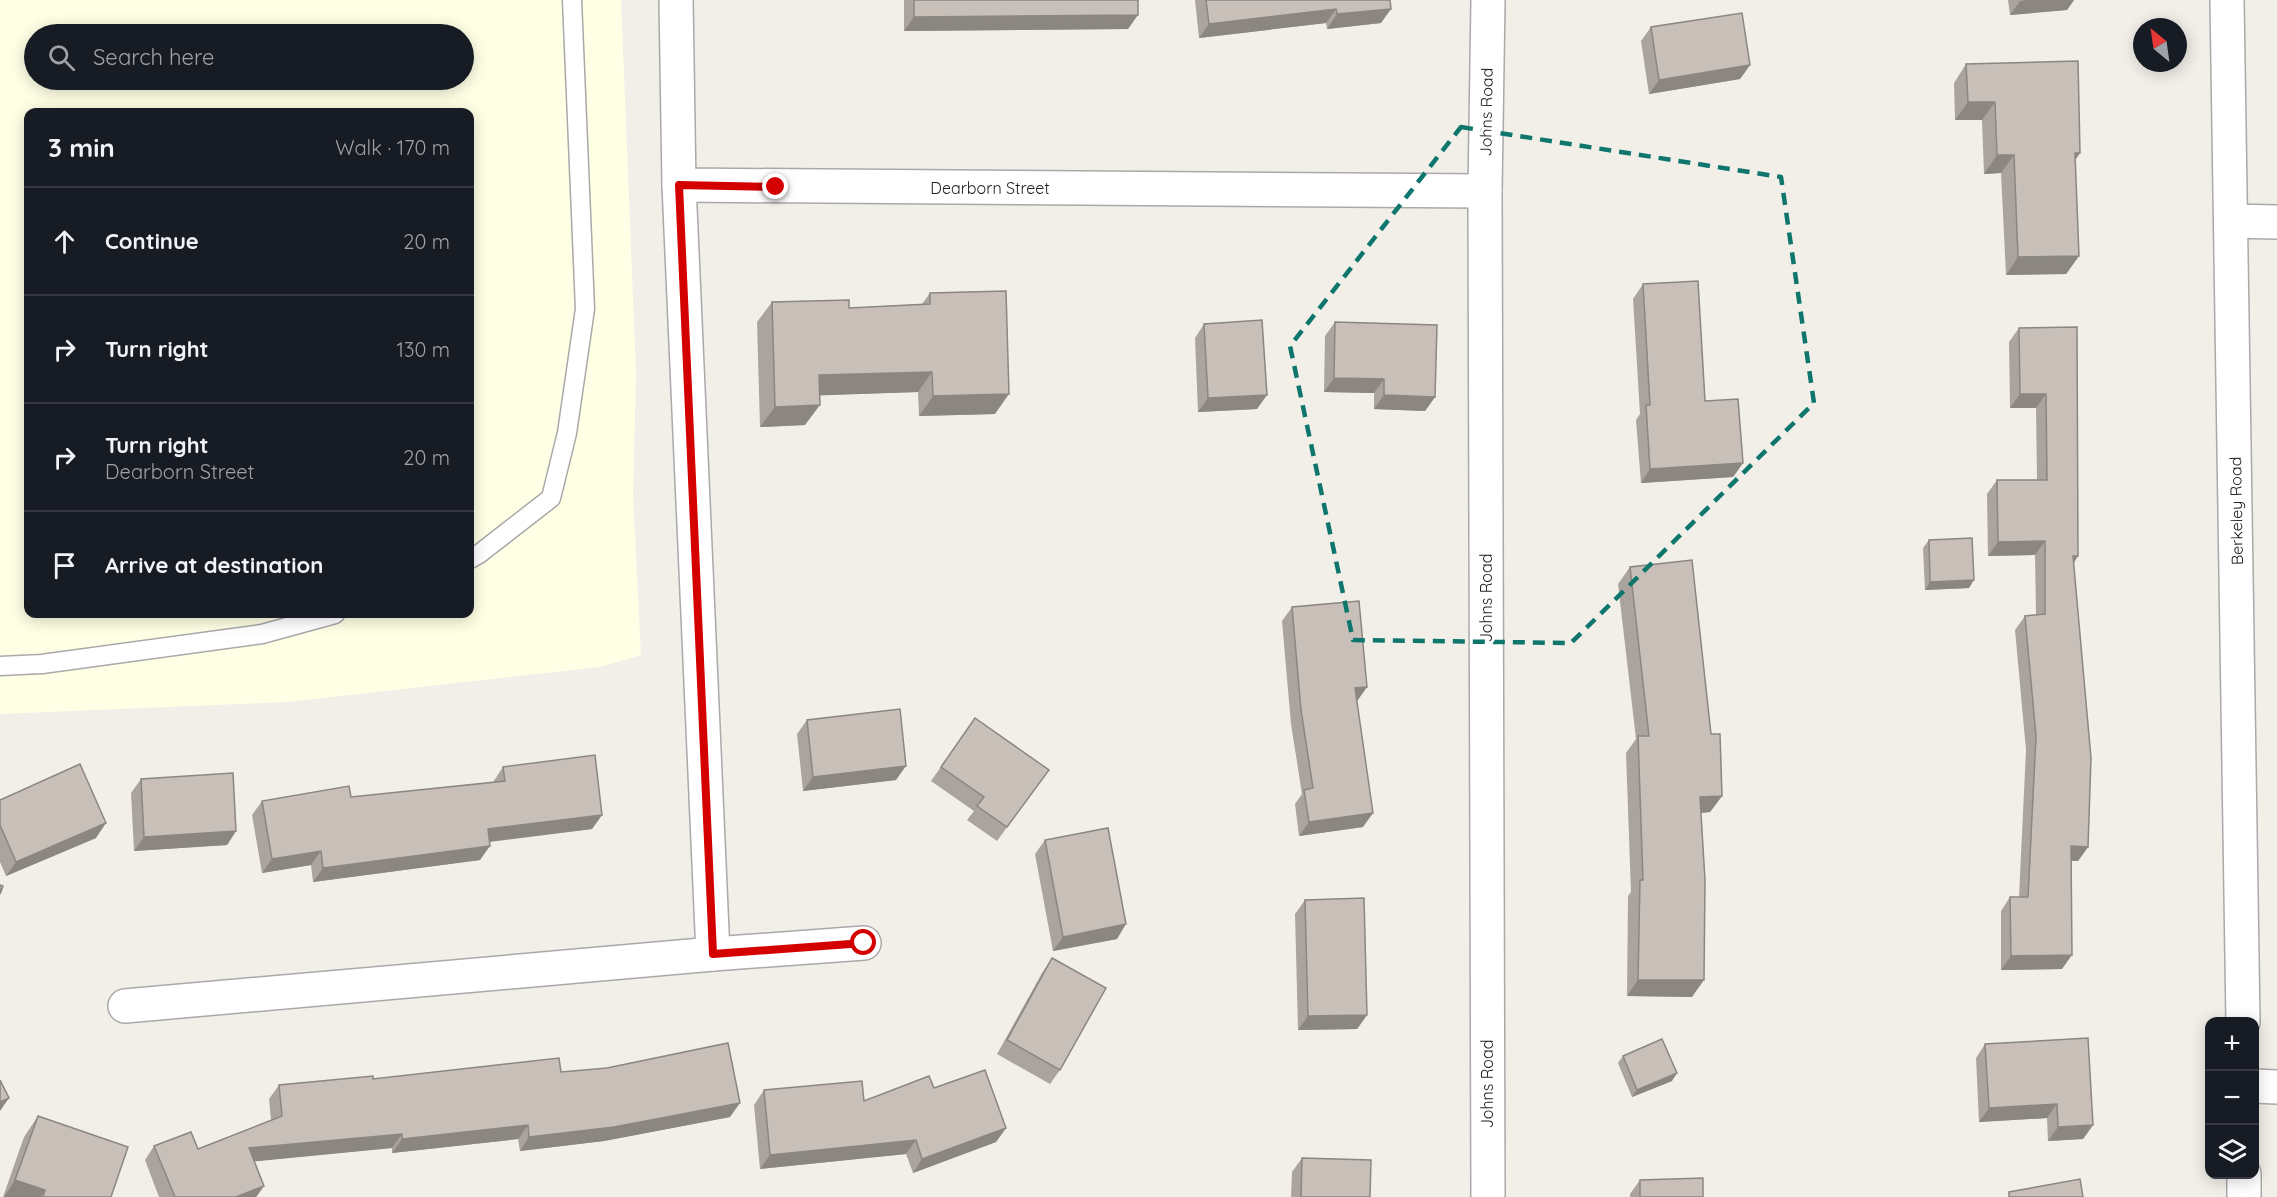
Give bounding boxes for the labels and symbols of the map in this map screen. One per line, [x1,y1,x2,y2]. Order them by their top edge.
north arrow [2133,18,2187,72]
street label: Johns Road [1475,67,1497,157]
route end [762,173,788,199]
street label: Dearborn Street [930,178,1050,198]
street label: Berkeley Road [2225,457,2247,565]
street label: Johns Road [1476,554,1496,642]
route start [850,929,876,955]
street label: Johns Road [1477,1040,1497,1128]

